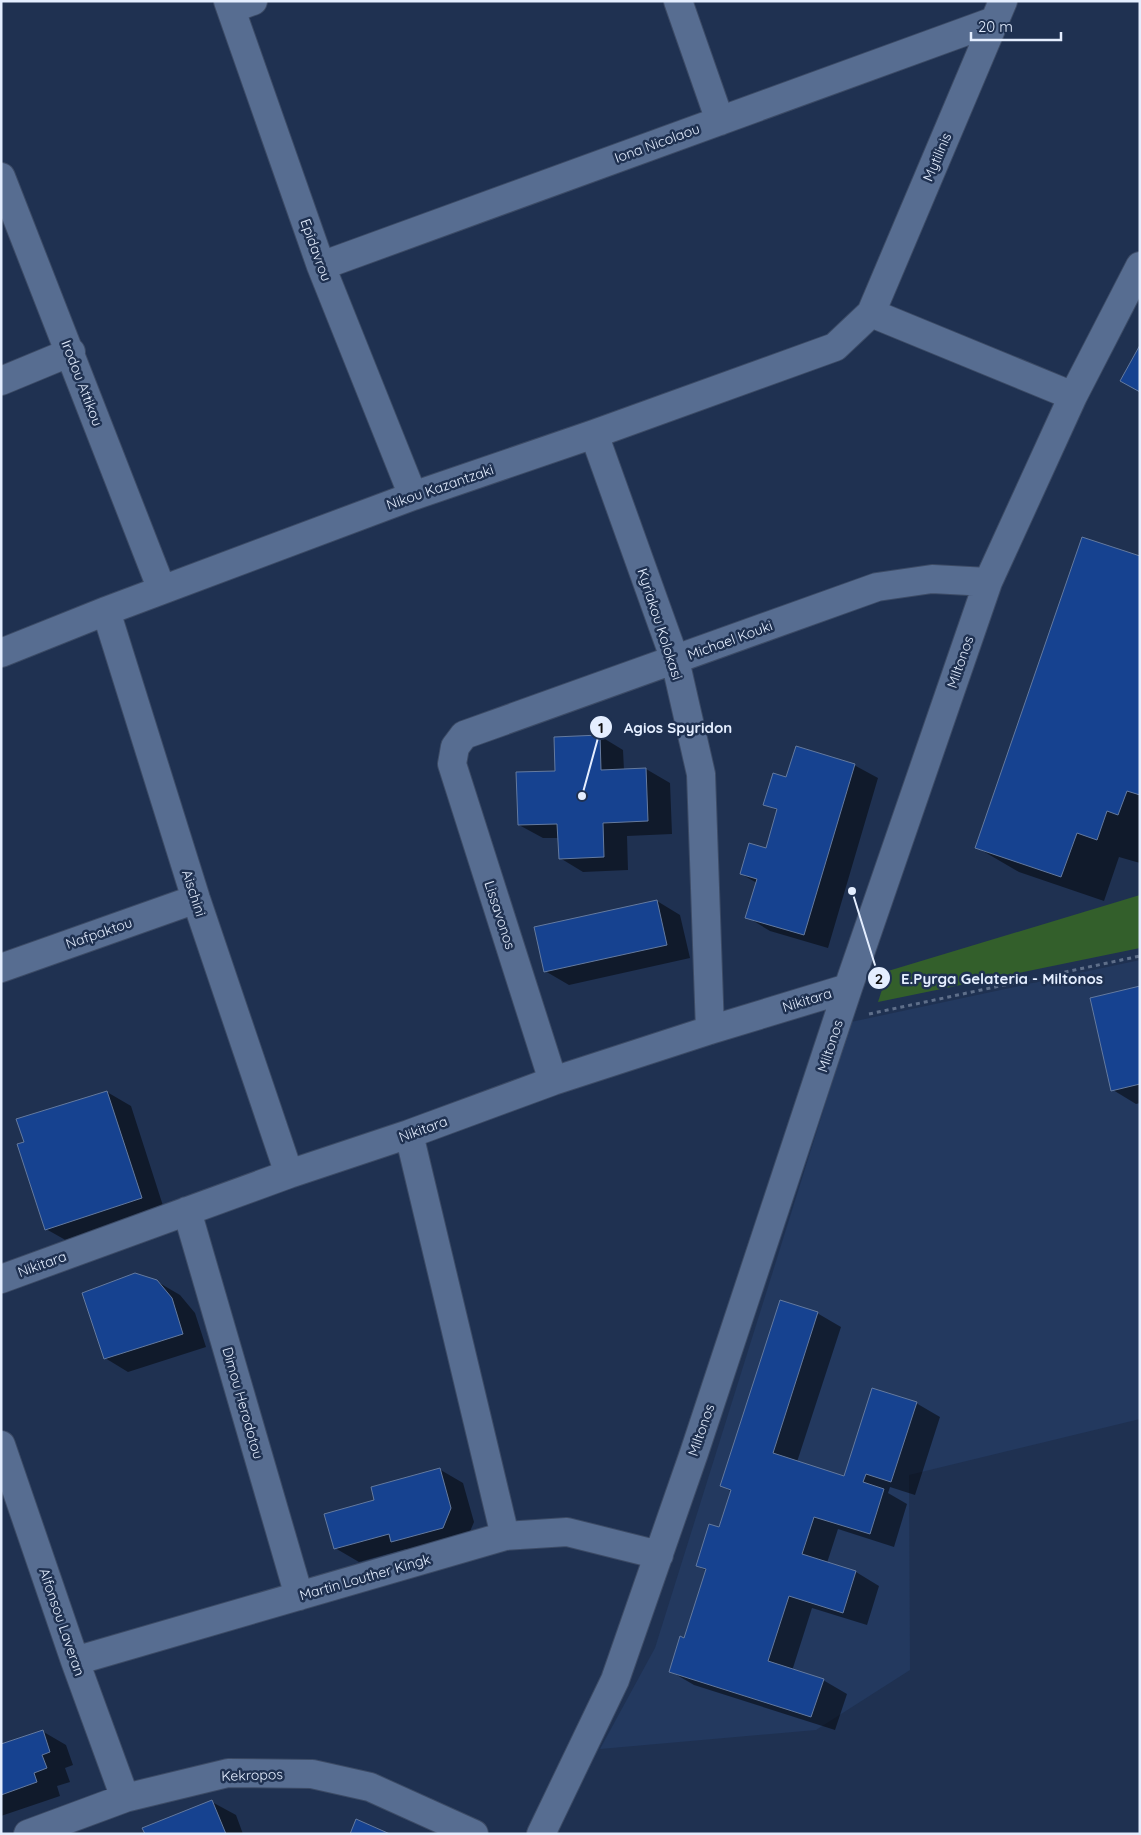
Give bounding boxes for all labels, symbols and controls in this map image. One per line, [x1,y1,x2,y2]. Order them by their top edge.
scale bar [971,10,1061,42]
text: 20 m [978,17,1013,36]
street label: Iona Nicolaou [612,119,702,167]
street label: Mytilinis [919,130,955,184]
street label: Epidavrou [296,216,336,284]
street label: Irodou Attikou [57,337,107,429]
street label: Nikou Kazantzaki [384,460,496,514]
street label: Kyriakou Kolokasi [634,566,686,682]
street label: Michael Kouki [685,616,775,664]
street label: Miltonos [943,634,977,690]
callout: Agios Spyridon [588,712,742,742]
text: 1 [598,718,604,737]
text: Agios Spyridon [624,718,732,737]
street label: Aischini [178,867,210,919]
street label: Lissavonos [480,878,520,952]
street label: Nafpaktou [63,913,135,953]
callout: E.Pyrga Gelateria - Miltonos [867,963,1113,993]
text: 2 [875,969,883,988]
text: E.Pyrga Gelateria - Miltonos [901,969,1103,988]
street label: Nikitara [780,984,834,1016]
street label: Miltonos [813,1018,847,1074]
street label: Nikitara [396,1112,450,1146]
street label: Nikitara [15,1247,69,1281]
street label: Dimou Herodotou [218,1345,268,1461]
street label: Miltonos [684,1402,718,1458]
street label: Martin Louther Kingk [297,1550,433,1604]
street label: Alfonsou Laveran [35,1566,89,1678]
street label: Kekropos [221,1765,283,1785]

